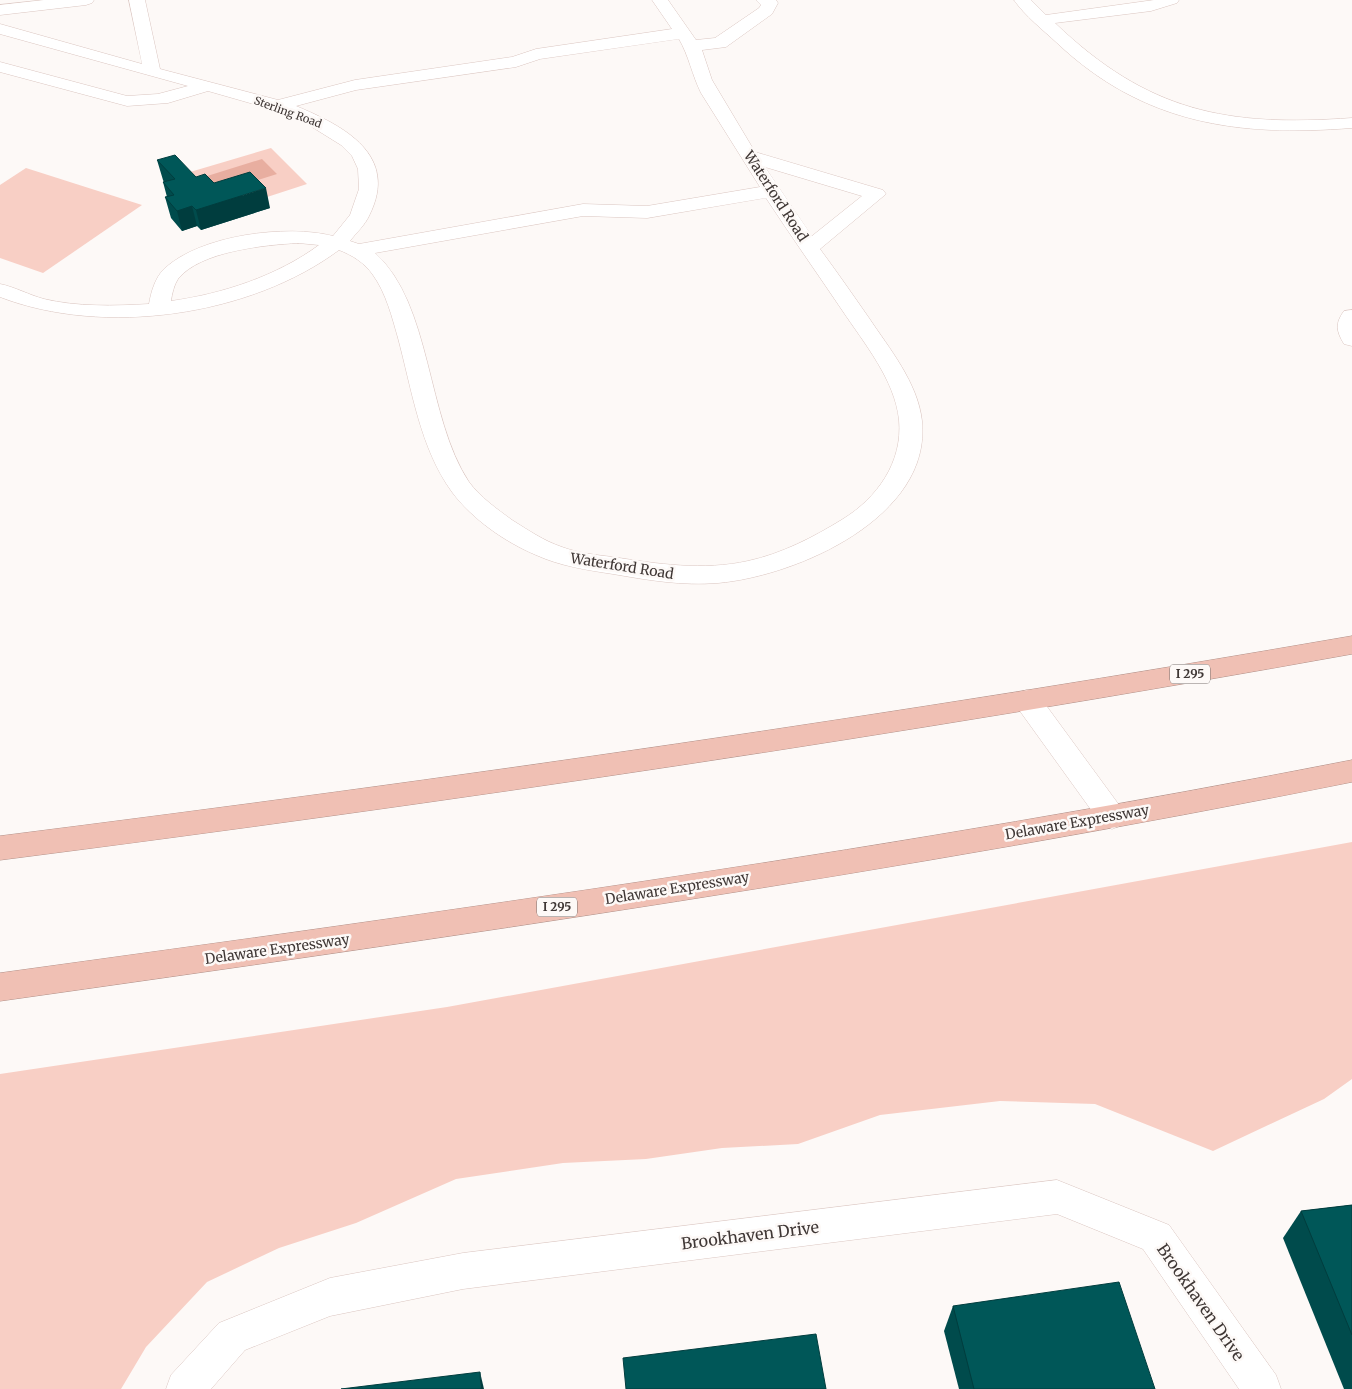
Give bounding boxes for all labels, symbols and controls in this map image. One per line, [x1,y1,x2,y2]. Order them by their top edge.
street label: Sterling Road [252,93,324,131]
street label: Waterford Road [739,146,812,245]
street label: Waterford Road [568,549,676,583]
road number: I 295 [1170,664,1210,684]
street label: Delaware Expressway [1004,800,1151,844]
street label: Delaware Expressway [603,868,751,908]
road number: I 295 [537,898,577,916]
street label: Delaware Expressway [203,930,351,968]
street label: Brookhaven Drive [680,1217,820,1253]
street label: Brookhaven Drive [1153,1240,1249,1364]

